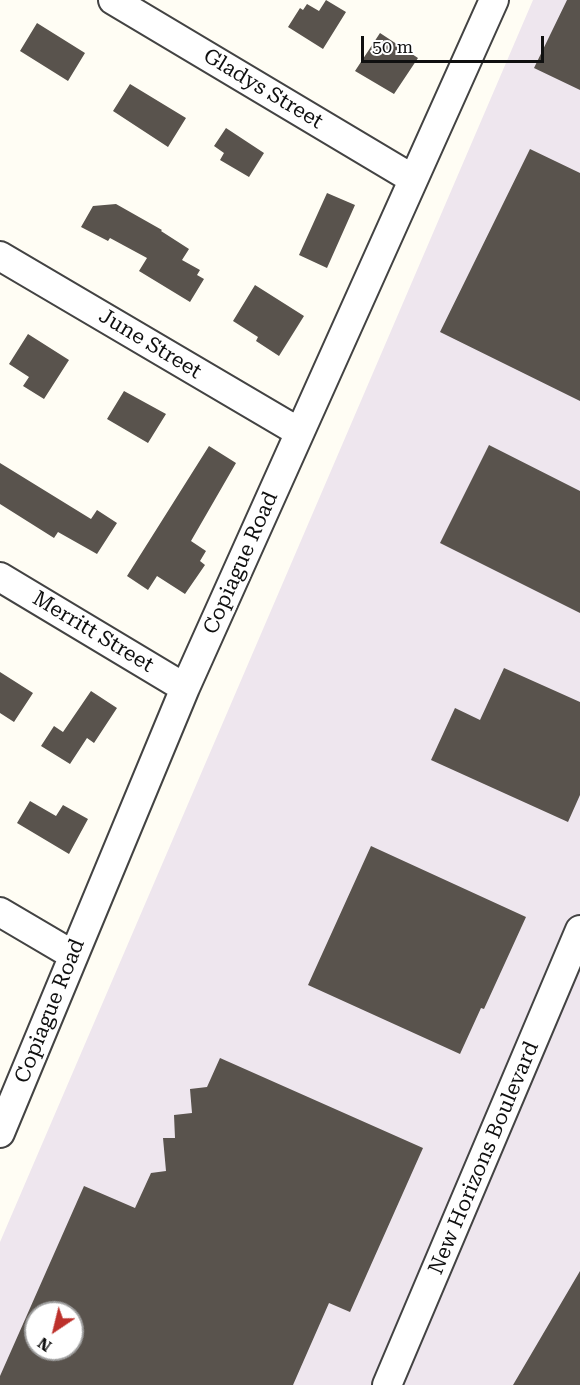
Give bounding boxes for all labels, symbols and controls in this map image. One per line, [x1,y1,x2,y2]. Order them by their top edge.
scale bar [364,24,547,62]
text: 50 m [372,36,413,57]
street label: Gladys Street [199,43,327,135]
street label: June Street [94,304,206,384]
street label: Copiague Road [198,488,284,638]
street label: Merritt Street [28,586,158,678]
street label: Copiague Road [10,935,90,1087]
street label: New Horizons Boulevard [423,1038,545,1278]
north arrow [24,1301,84,1361]
text: N [34,1333,55,1356]

